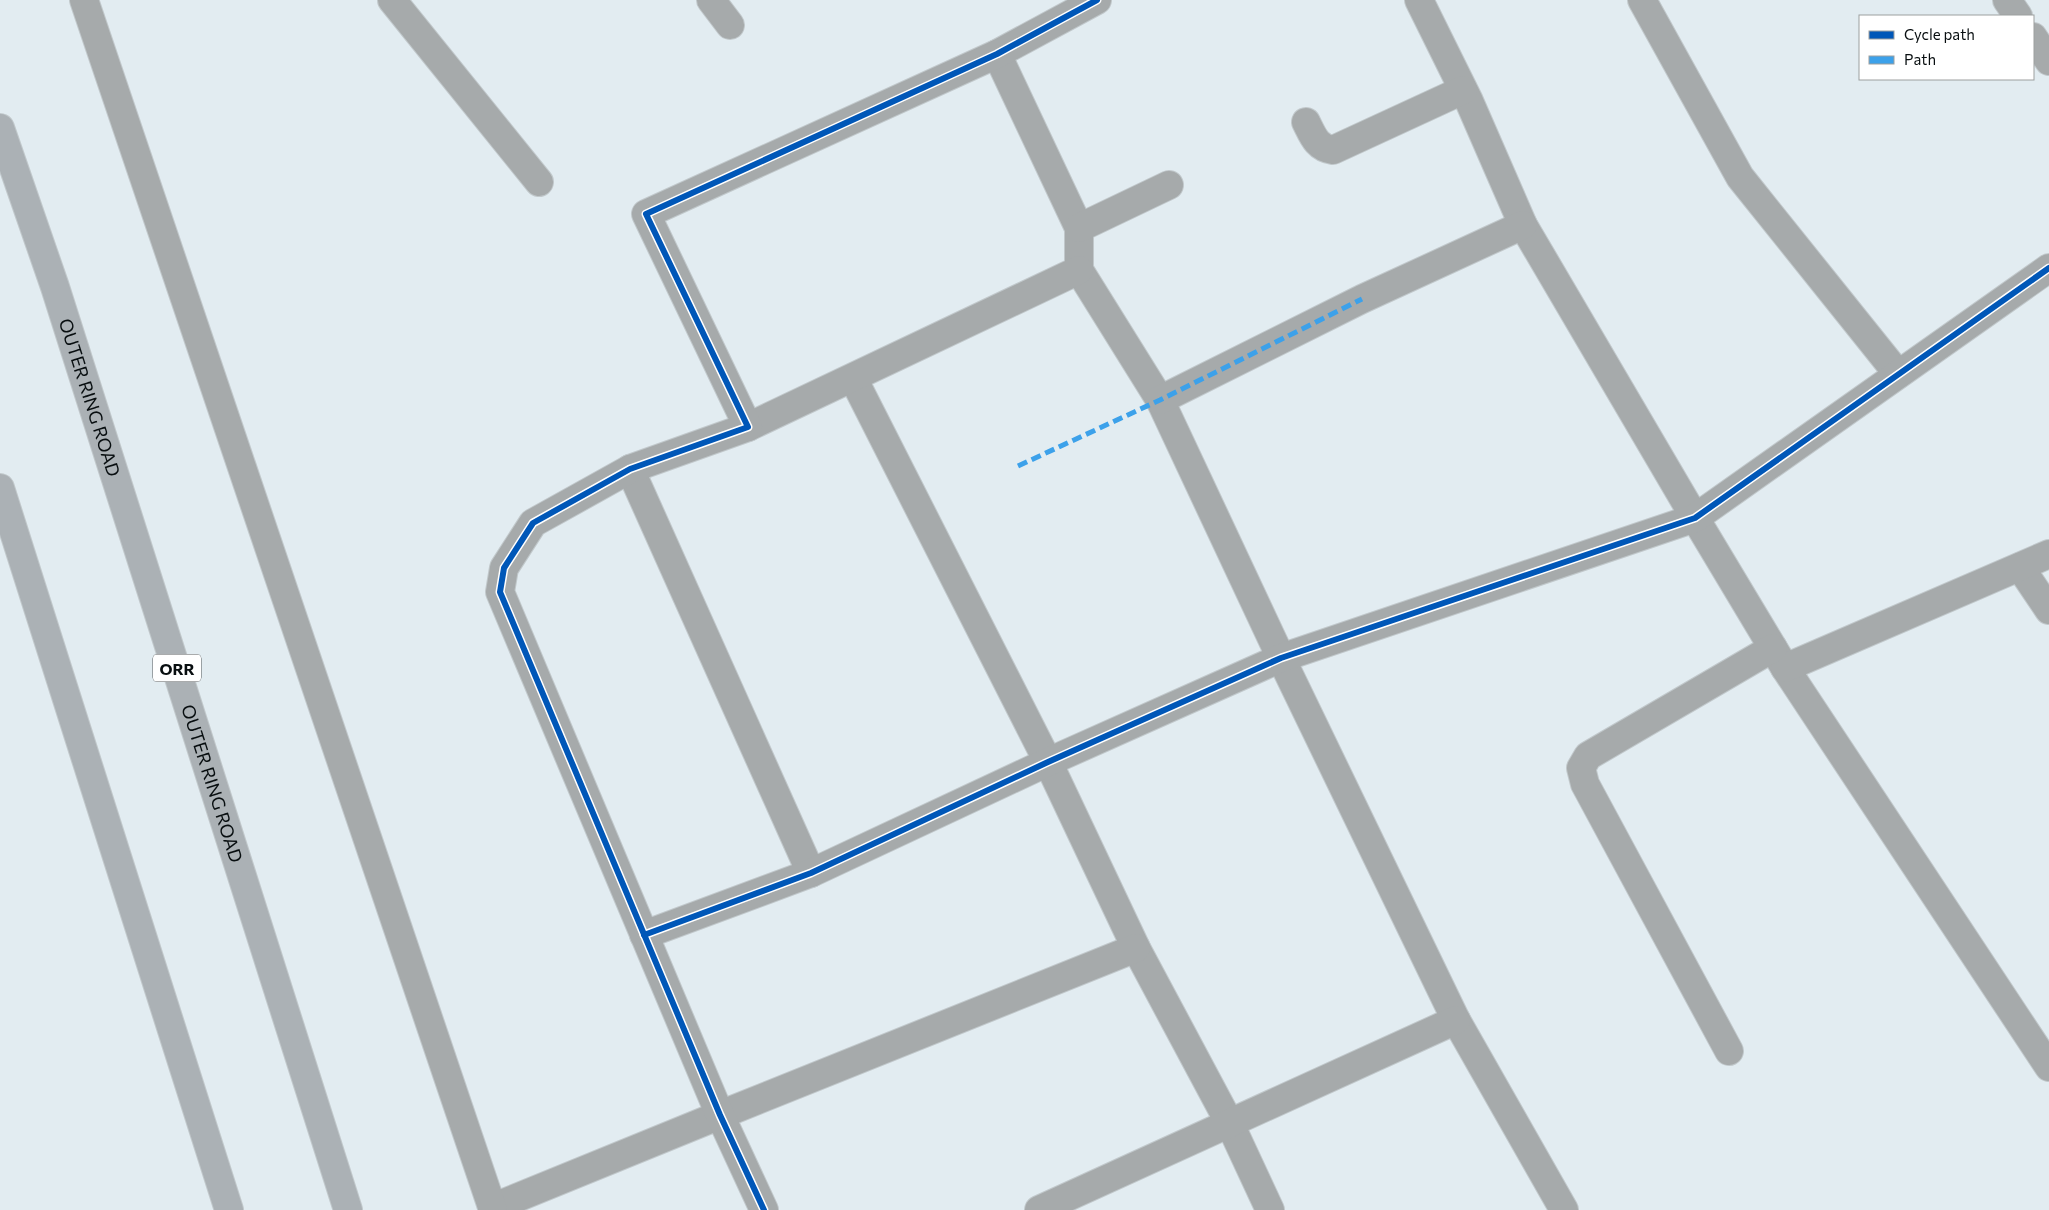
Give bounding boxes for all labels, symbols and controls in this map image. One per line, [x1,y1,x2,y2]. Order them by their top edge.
legend [1859,15,2034,80]
text: Cycle path [1904,25,1975,43]
text: Path [1904,50,1936,68]
street label: OUTER RING ROAD [55,316,125,479]
road number: ORR [153,654,201,681]
street label: OUTER RING ROAD [177,702,248,865]

